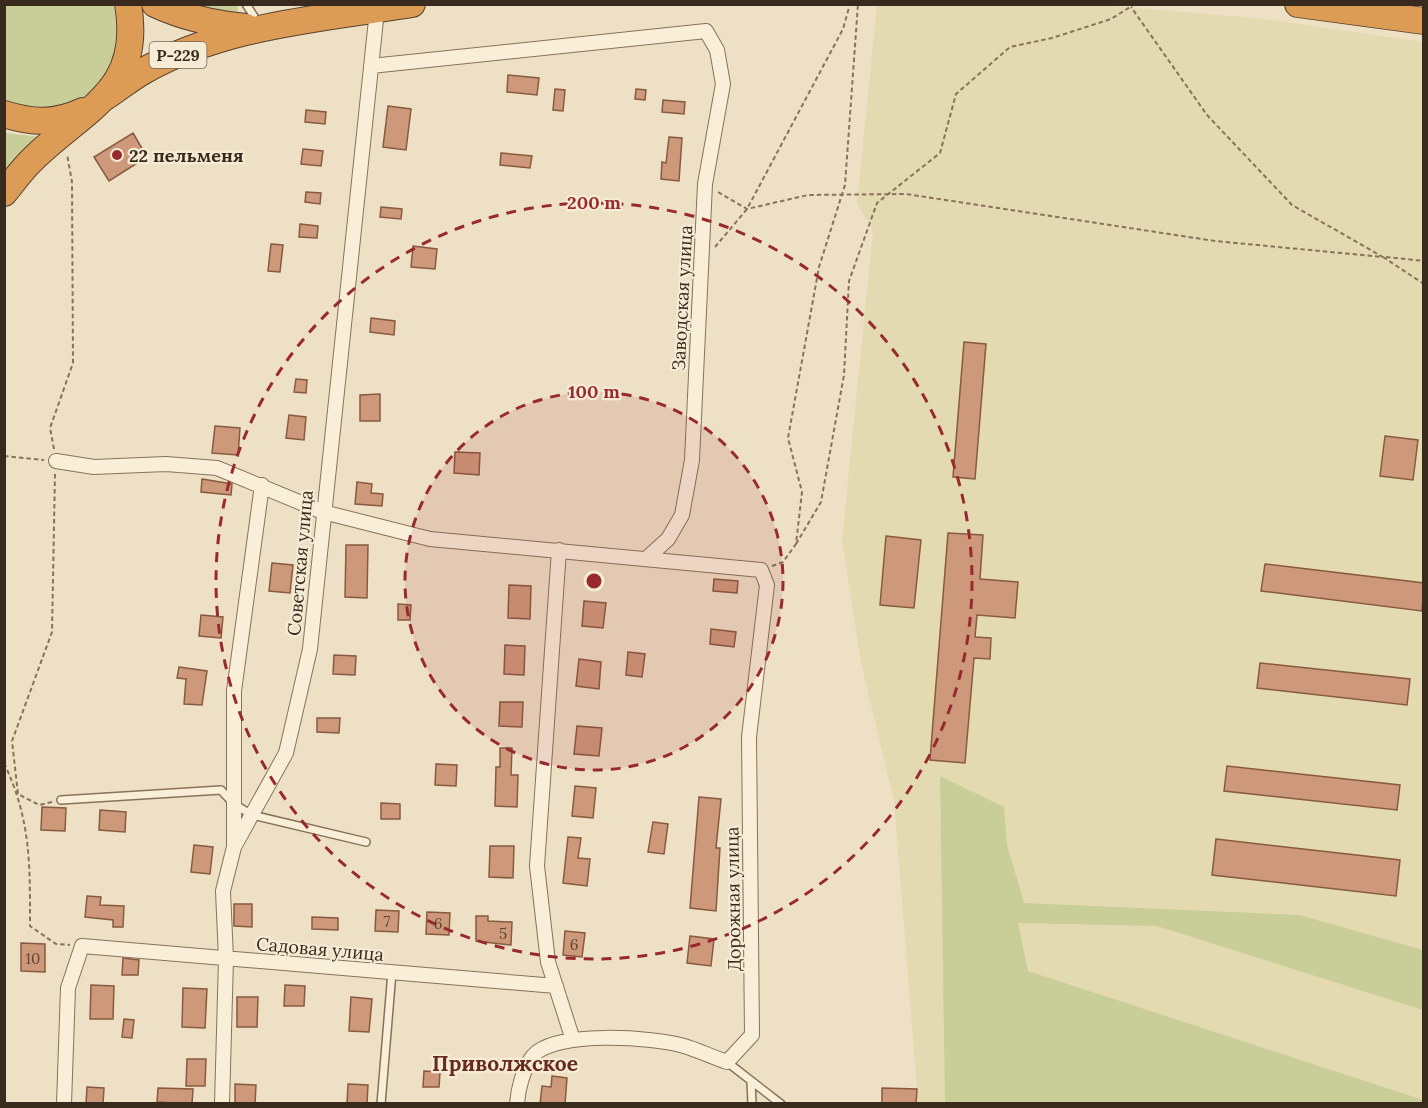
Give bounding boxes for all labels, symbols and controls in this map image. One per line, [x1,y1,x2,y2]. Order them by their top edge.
road number: Р-229 [150,42,207,68]
place label: 22 пельменя [129,144,244,167]
marker: 22 пельменя [110,148,124,162]
text: 200 m [567,191,621,214]
street label: Заводская улица [667,225,697,371]
text: 100 m [568,380,620,403]
street label: Советская улица [282,489,318,637]
centre of rings [584,571,604,591]
street label: Дорожная улица [720,826,746,972]
house number: 7 [384,912,391,931]
house number: 6 [434,914,442,933]
house number: 5 [499,924,507,943]
street label: Садовая улица [255,932,385,966]
house number: 6 [570,935,578,954]
house number: 10 [26,949,40,968]
district label: Приволжское [432,1050,578,1077]

